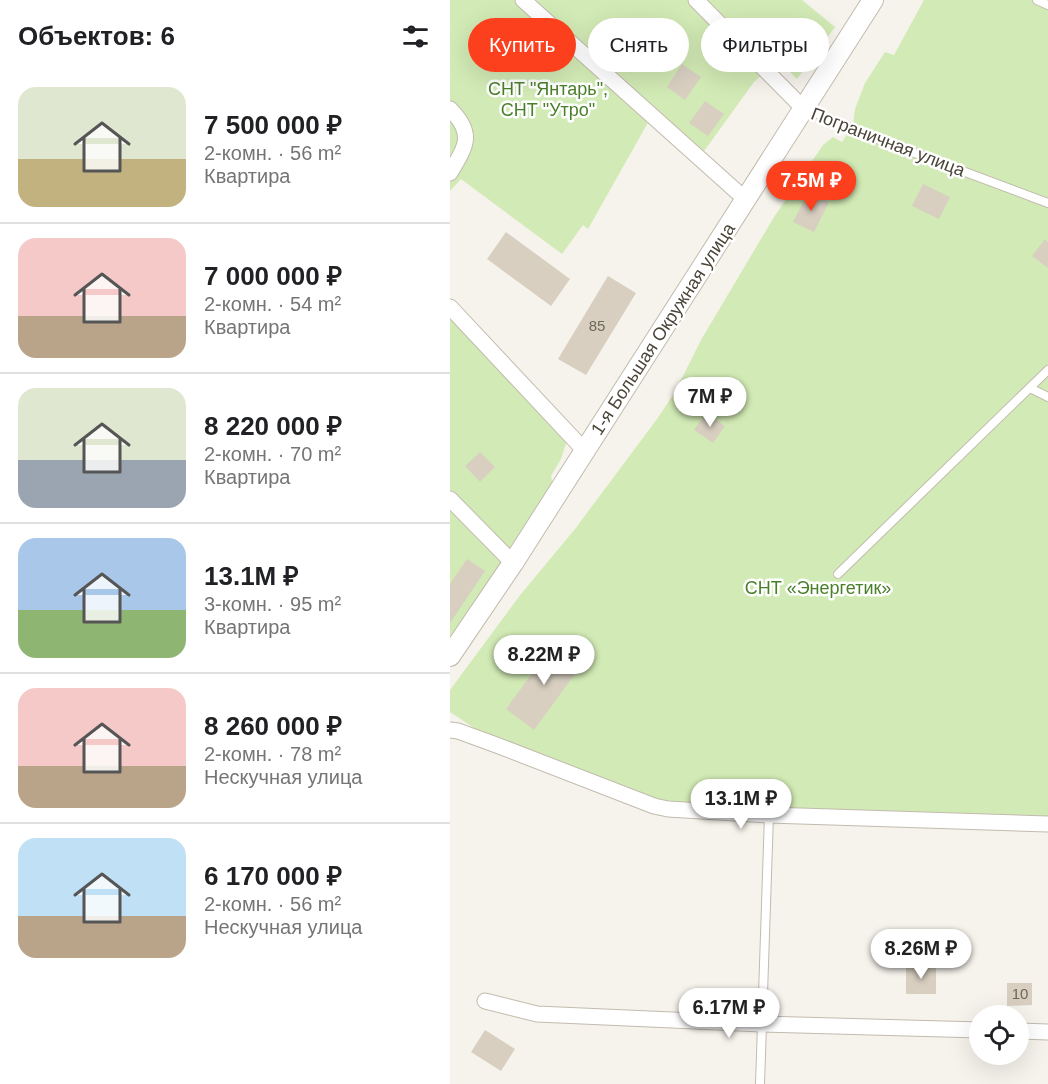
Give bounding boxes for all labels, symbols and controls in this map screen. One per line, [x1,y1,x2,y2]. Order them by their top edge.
chip: Купить [468,18,576,72]
chip: Снять [588,18,689,72]
chip: Фильтры [701,18,829,72]
icon: filters [399,20,432,53]
text: Объектов: 6 [18,21,175,51]
park label: СНТ "Янтарь", СНТ "Утро" [488,79,608,120]
street label: Пограничная улица [808,103,969,181]
text: 7 500 000 ₽ [204,110,342,140]
icon: home [66,111,138,183]
text: 2-комн. · 56 m² [204,142,341,164]
pin: 7.5M ₽ [762,161,860,212]
text: Квартира [204,165,290,187]
text: 7.5M ₽ [780,169,842,191]
street label: 1-я Большая Окружная улица [587,219,740,439]
text: 7 000 000 ₽ [204,261,342,291]
icon: home [66,262,138,334]
text: 2-комн. · 54 m² [204,293,341,315]
text: Квартира [204,316,290,338]
house number: 85 [589,317,605,334]
pin: 7M ₽ [674,377,746,428]
text: 7M ₽ [688,385,732,407]
text: 8 220 000 ₽ [204,411,342,441]
icon: home [66,412,138,484]
text: 2-комн. · 70 m² [204,443,341,465]
text: Квартира [204,466,290,488]
text: 13.1M ₽ [204,561,299,591]
icon: home [66,562,138,634]
park label: СНТ «Энергетик» [745,578,891,598]
text: 3-комн. · 95 m² [204,593,341,615]
text: Квартира [204,616,290,638]
pin: 8.22M ₽ [489,635,599,686]
text: 8.22M ₽ [508,643,580,665]
text: 8 260 000 ₽ [204,711,342,741]
icon: home [66,712,138,784]
text: 2-комн. · 78 m² [204,743,341,765]
text: Нескучная улица [204,766,363,788]
pin: 13.1M ₽ [686,779,796,830]
text: 13.1M ₽ [705,787,777,809]
text: 6 170 000 ₽ [204,861,342,891]
icon: home [66,862,138,934]
text: 2-комн. · 56 m² [204,893,341,915]
text: Нескучная улица [204,916,363,938]
pin: 8.26M ₽ [866,929,976,980]
text: 8.26M ₽ [885,937,957,959]
house number: 10 [1012,985,1028,1002]
pin: 6.17M ₽ [674,988,784,1039]
text: 6.17M ₽ [693,996,765,1018]
map controls [969,1005,1029,1065]
button: locate [969,1005,1029,1065]

